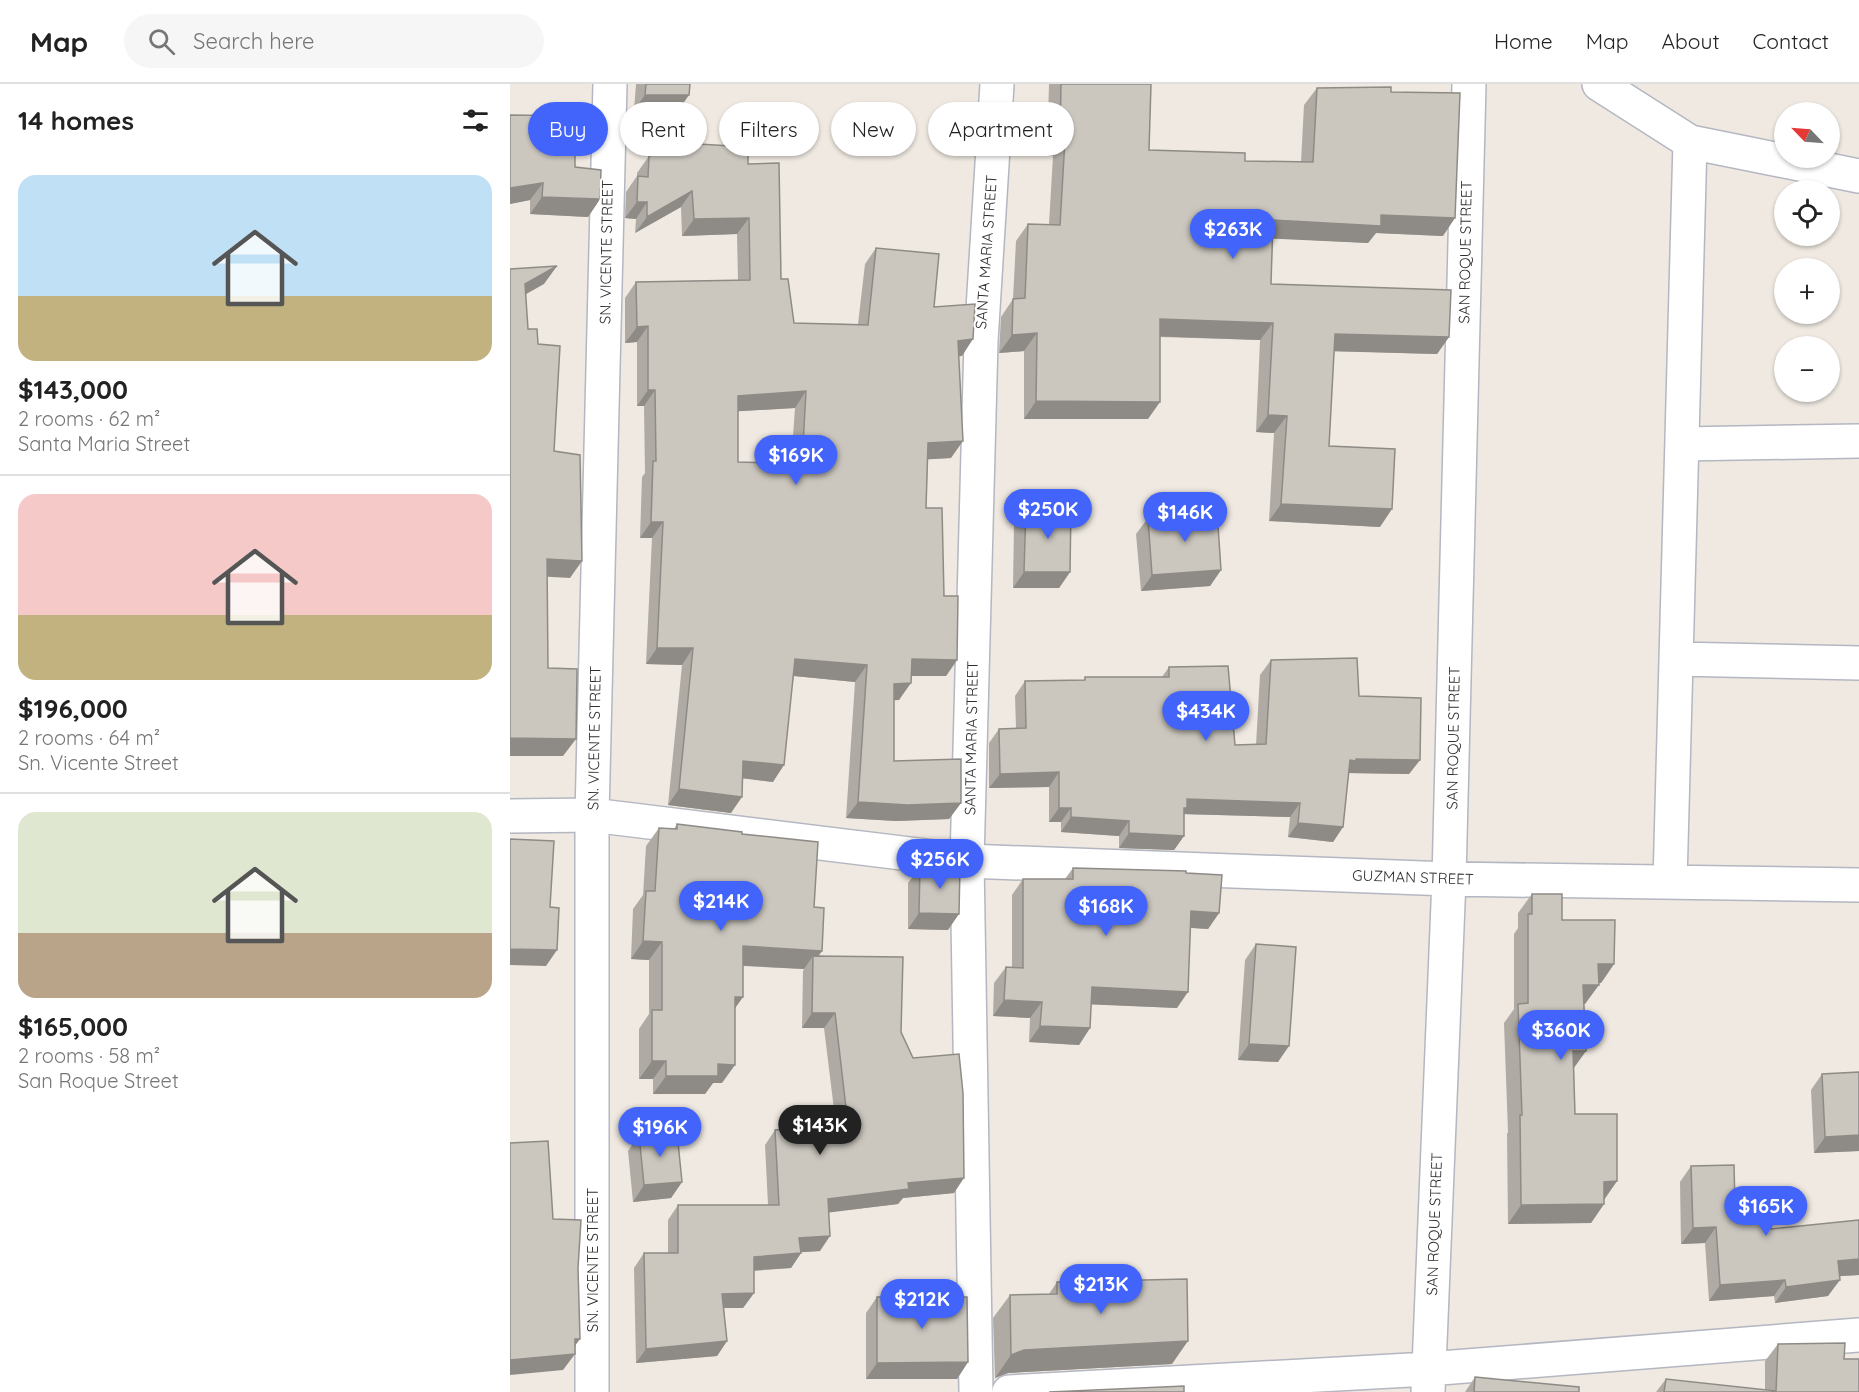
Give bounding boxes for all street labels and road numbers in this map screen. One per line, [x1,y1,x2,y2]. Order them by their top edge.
street label: SANTA MARIA STREET [971,174,1001,330]
street label: SN. VICENTE STREET [595,180,617,324]
street label: SAN ROQUE STREET [1454,180,1476,324]
street label: SANTA MARIA STREET [960,661,982,815]
street label: SN. VICENTE STREET [583,666,605,810]
street label: SAN ROQUE STREET [1442,666,1464,810]
street label: GUZMAN STREET [1352,865,1474,889]
street label: SAN ROQUE STREET [1422,1152,1446,1296]
street label: SN. VICENTE STREET [583,1188,602,1332]

